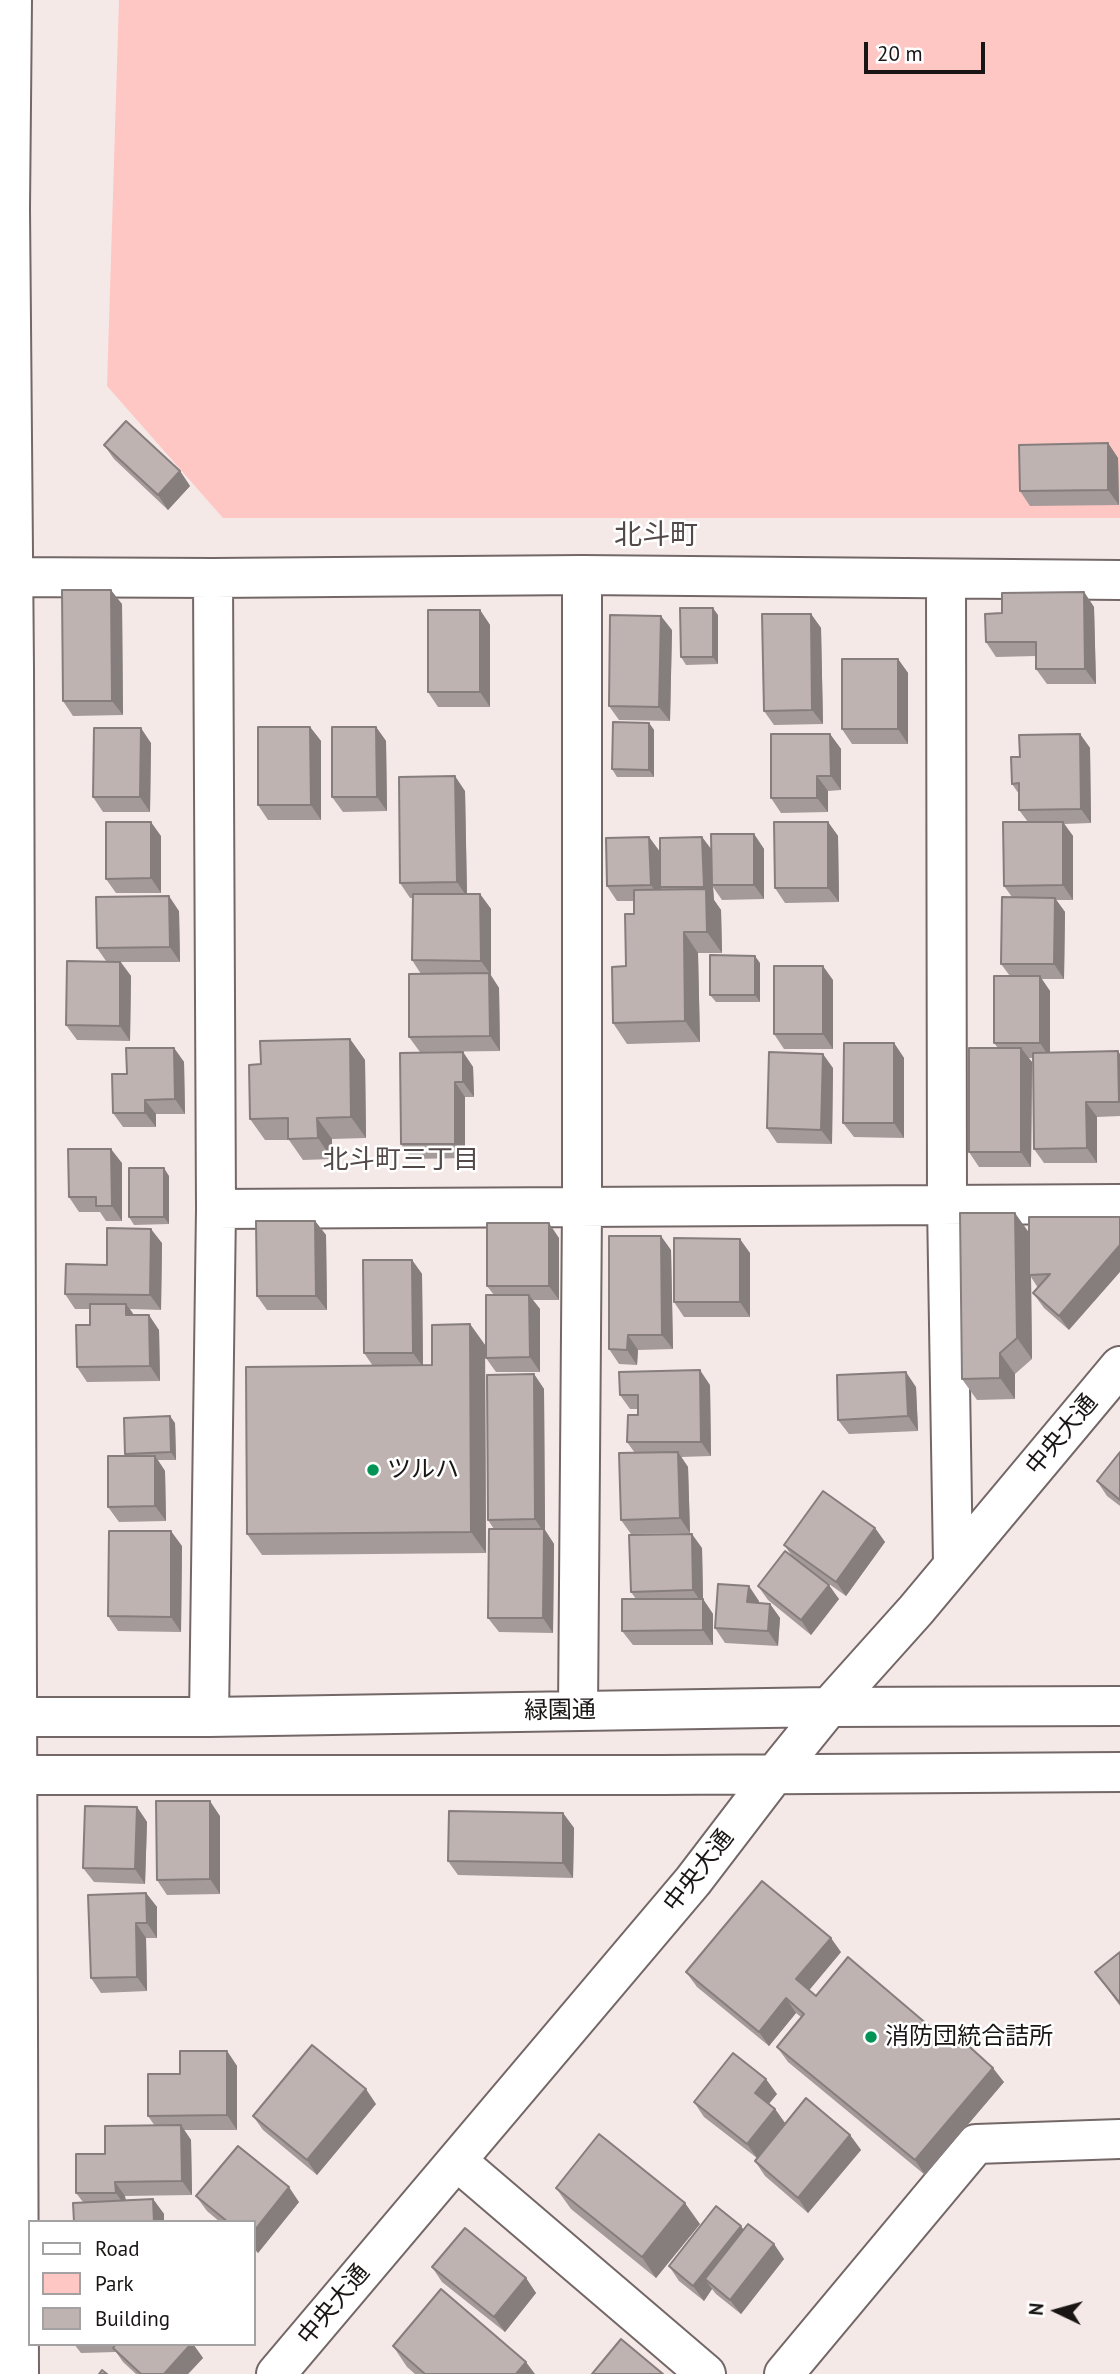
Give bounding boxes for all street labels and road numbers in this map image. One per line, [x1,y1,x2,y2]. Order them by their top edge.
street label: 中央大通 [1020,1389,1104,1481]
street label: 緑園通 [524,1696,596,1726]
street label: 中央大通 [658,1824,740,1918]
street label: 中央大通 [292,2259,376,2351]

